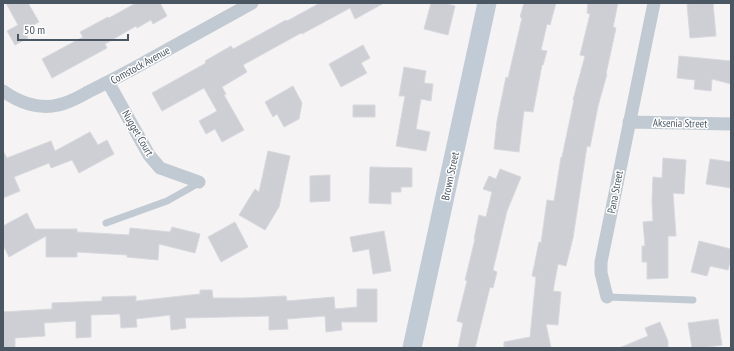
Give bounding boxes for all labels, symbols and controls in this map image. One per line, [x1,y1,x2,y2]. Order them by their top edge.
scale bar [18,16,128,42]
text: 50 m [24,22,45,37]
street label: Comstock Avenue [108,43,173,87]
street label: Nugget Court [119,108,157,158]
street label: Aksenia Street [653,116,707,130]
street label: Brown Street [438,150,462,202]
street label: Pana Street [604,169,626,215]

